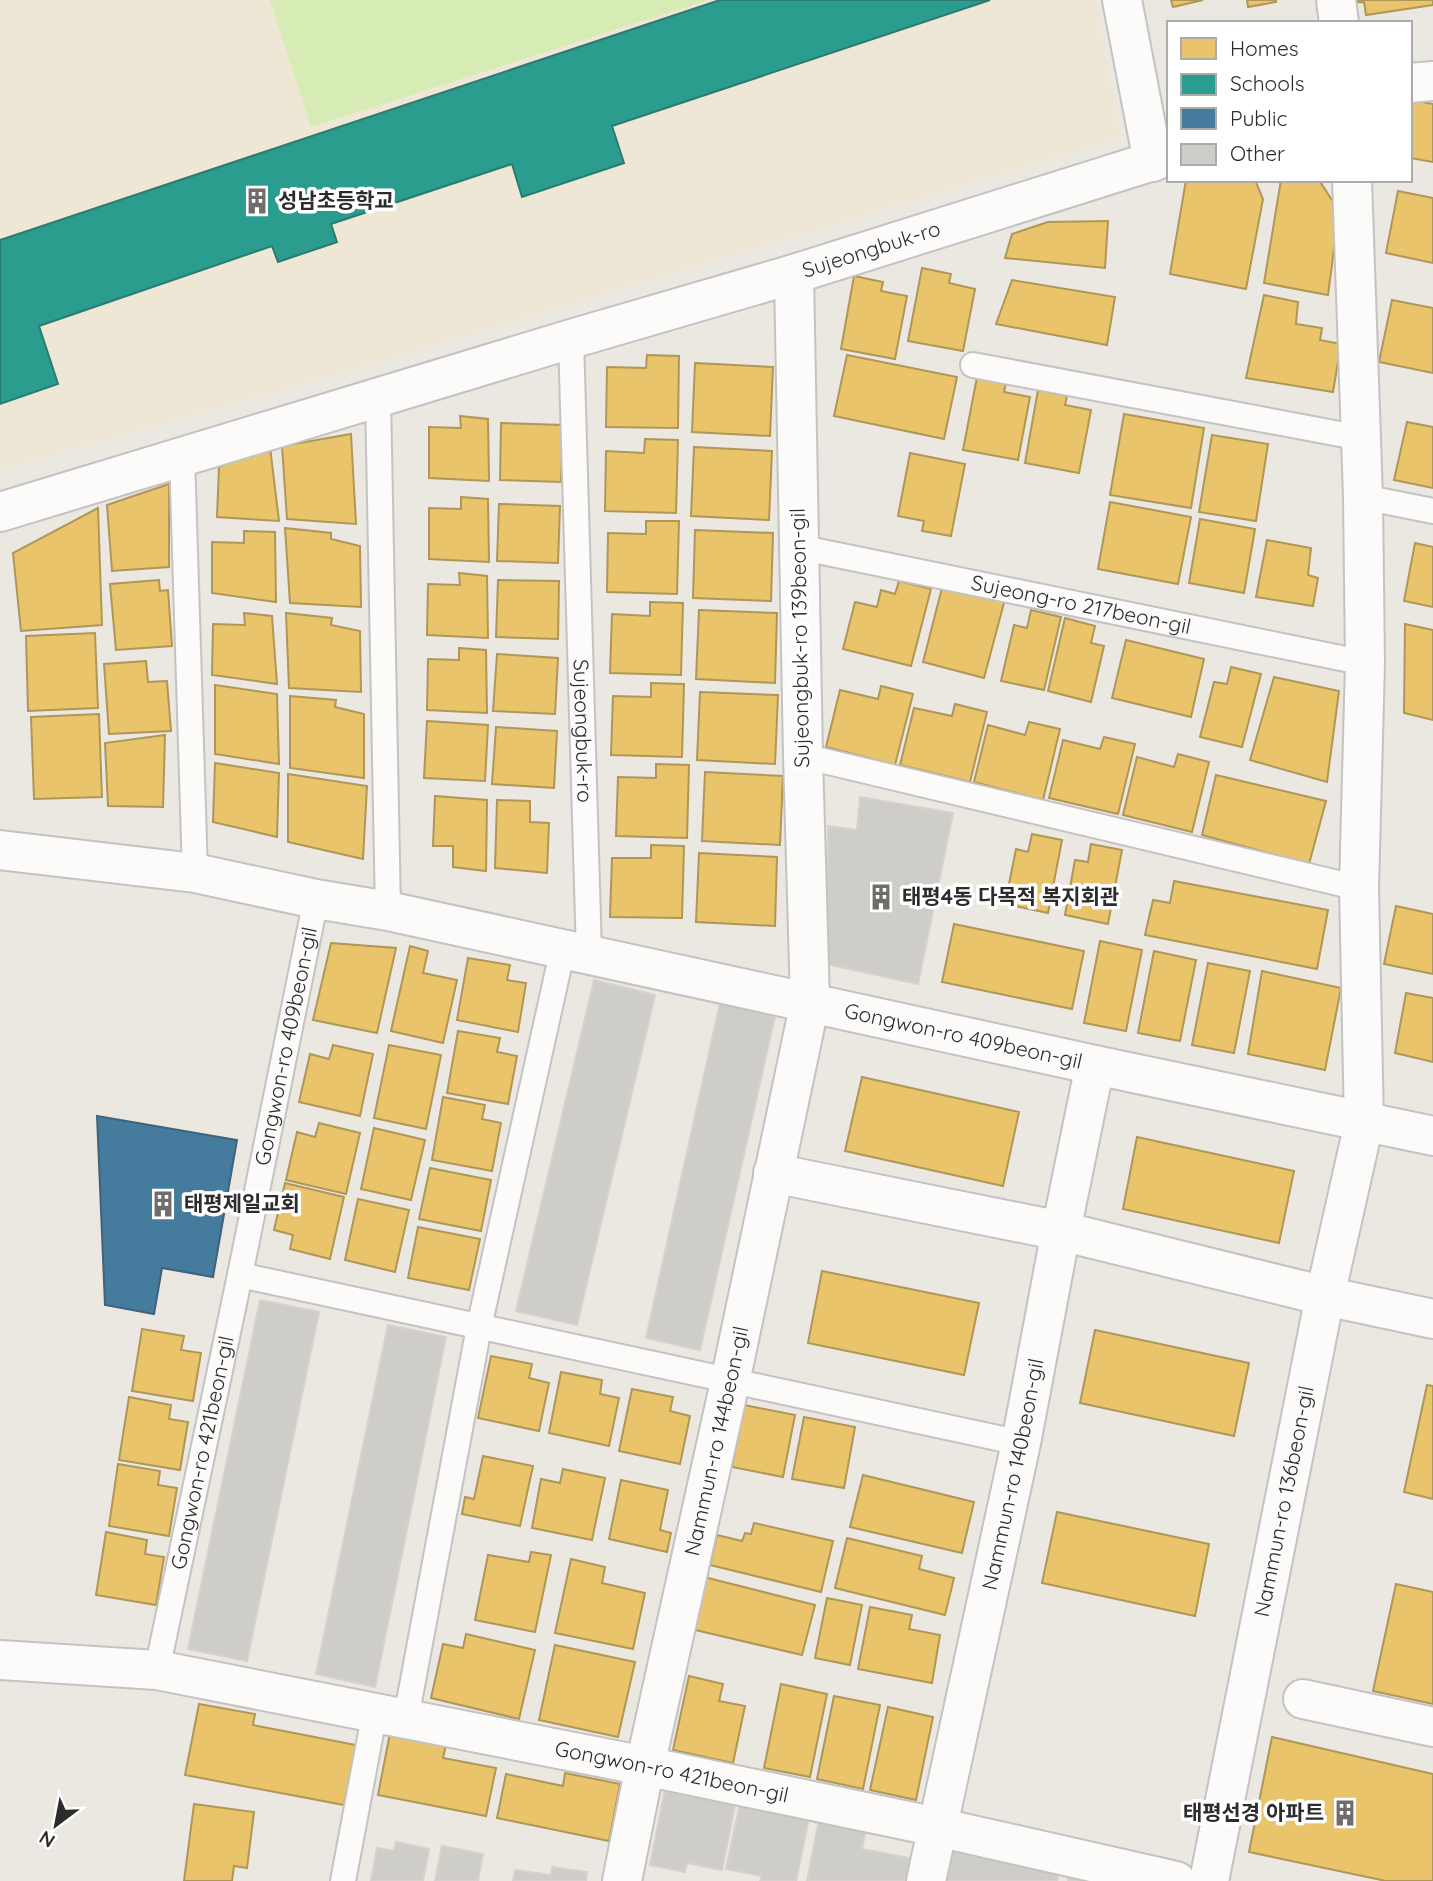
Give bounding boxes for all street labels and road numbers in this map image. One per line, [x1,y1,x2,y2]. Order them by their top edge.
street label: Sujeongbuk-ro [799,215,943,283]
street label: Sujeongbuk-ro 139beon-gil [784,508,814,768]
street label: Sujeong-ro 217beon-gil [969,569,1194,639]
street label: Sujeongbuk-ro [568,659,599,803]
street label: Gongwon-ro 409beon-gil [248,924,322,1168]
street label: Gongwon-ro 409beon-gil [842,997,1085,1074]
street label: Nammun-ro 144beon-gil [678,1324,753,1558]
street label: Gongwon-ro 421beon-gil [164,1333,239,1572]
street label: Nammun-ro 140beon-gil [976,1356,1049,1592]
street label: Nammun-ro 136beon-gil [1248,1383,1319,1619]
street label: Gongwon-ro 421beon-gil [553,1735,791,1808]

